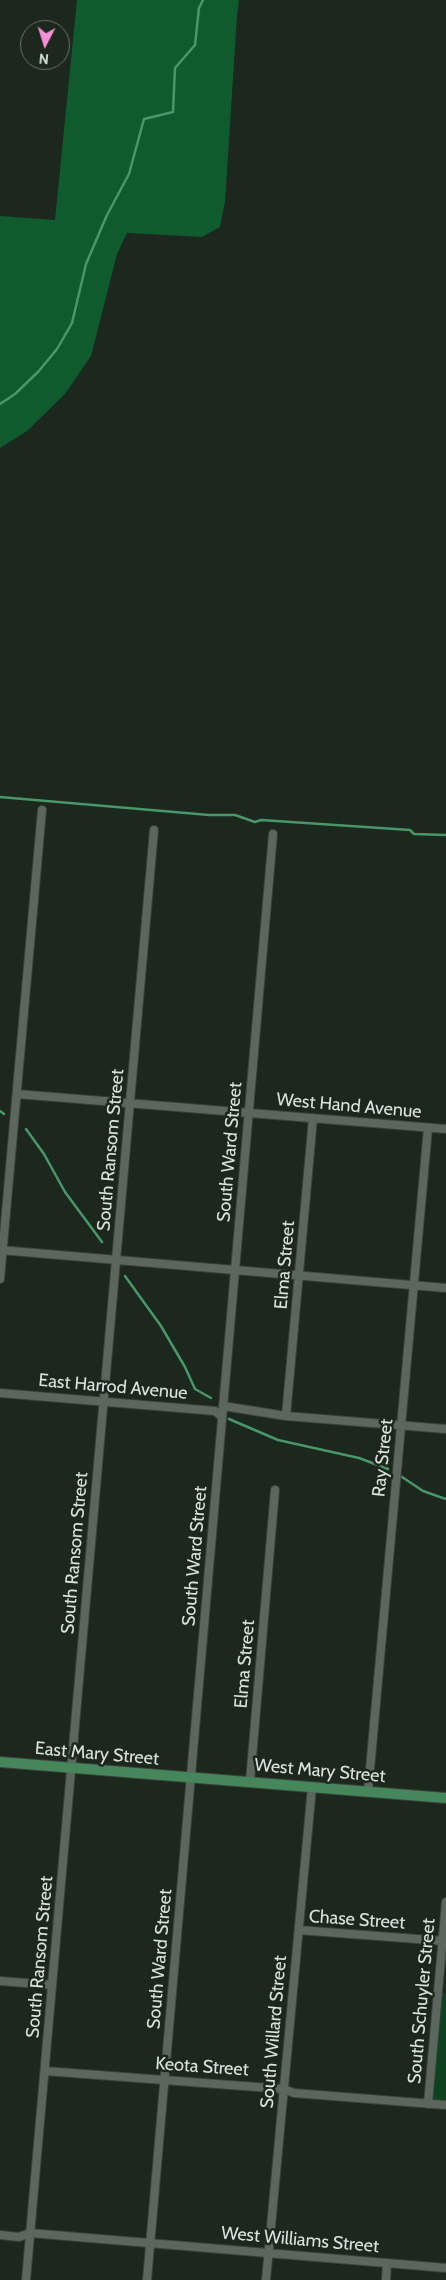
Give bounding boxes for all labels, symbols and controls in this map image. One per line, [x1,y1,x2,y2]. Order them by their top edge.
north arrow [20,20,70,70]
text: N [38,50,49,68]
street label: South Ransom Street [93,1068,129,1232]
street label: South Ward Street [213,1081,247,1223]
street label: West Hand Avenue [276,1089,422,1123]
street label: Elma Street [270,1220,300,1310]
street label: East Harrod Avenue [38,1370,188,1404]
street label: Ray Street [368,1418,398,1498]
street label: South Ransom Street [57,1471,93,1635]
street label: South Ward Street [178,1485,212,1627]
street label: Elma Street [230,1619,260,1709]
street label: East Mary Street [34,1738,160,1770]
street label: West Mary Street [254,1755,386,1787]
street label: South Ransom Street [22,1875,58,2039]
street label: South Ward Street [143,1888,177,2030]
street label: Chase Street [308,1906,406,1934]
street label: South Schuyler Street [404,1917,440,2085]
street label: South Willard Street [257,1955,291,2109]
street label: Keota Street [155,2053,249,2081]
street label: West Williams Street [220,2222,380,2258]

